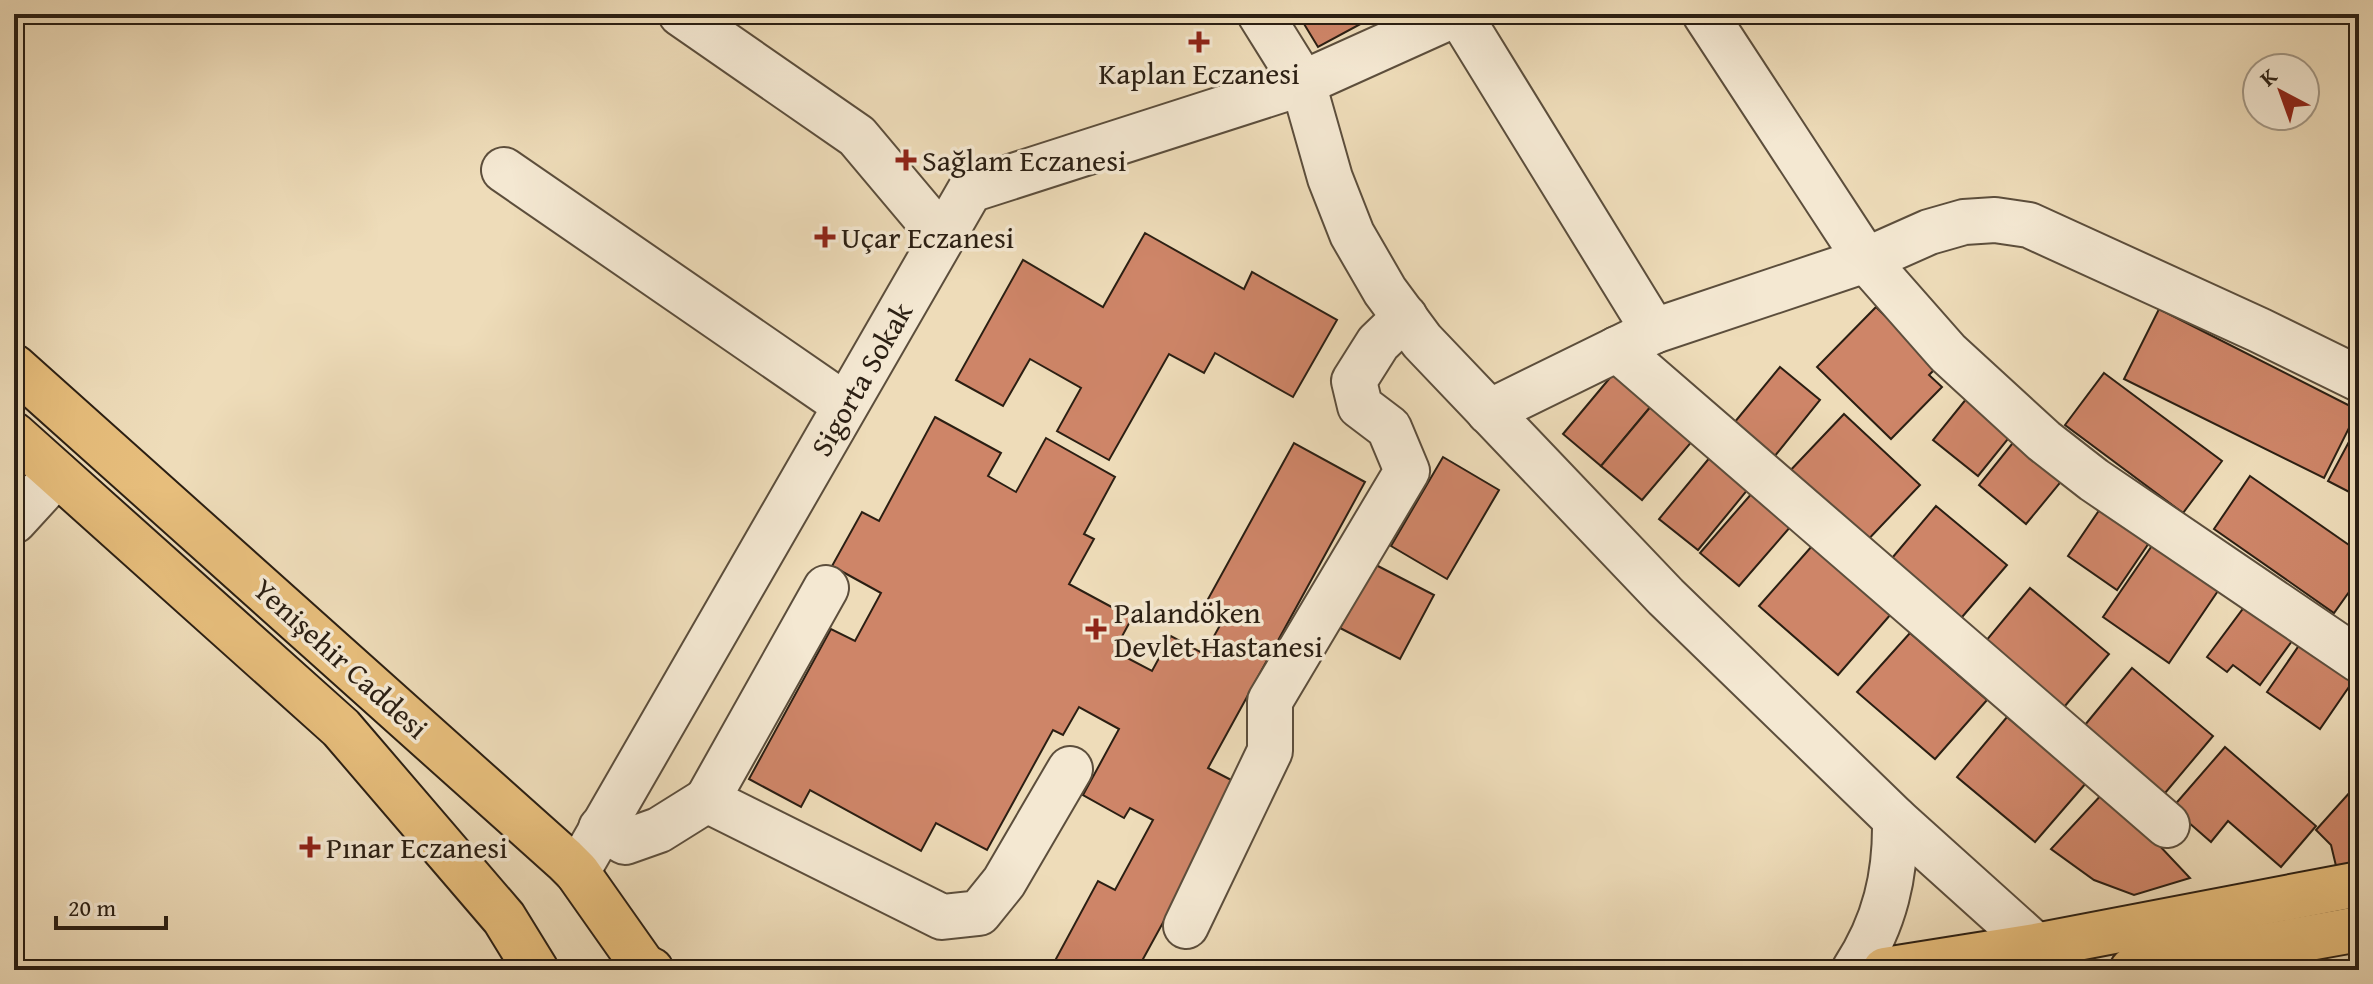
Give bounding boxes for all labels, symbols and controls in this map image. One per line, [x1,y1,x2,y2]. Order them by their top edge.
marker: Kaplan Eczanesi [1190,33,1208,51]
place label: Kaplan Eczanesi [1098,51,1300,95]
north arrow [2241,52,2321,132]
text: K [2252,60,2284,94]
place label: Sağlam Eczanesi [922,138,1127,182]
marker: Sağlam Eczanesi [897,151,915,169]
place label: Uçar Eczanesi [841,215,1014,259]
marker: Uçar Eczanesi [816,228,834,246]
street label: Sigorta Sokak [799,293,923,464]
street label: Yenişehir Caddesi [244,567,438,749]
place label: Palandöken Devlet Hastanesi [1114,590,1323,668]
marker: Palandöken Devlet Hastanesi [1085,618,1107,640]
place label: Pınar Eczanesi [326,825,508,869]
marker: Pınar Eczanesi [301,838,319,856]
scale bar [56,880,166,930]
text: 20 m [68,890,116,925]

